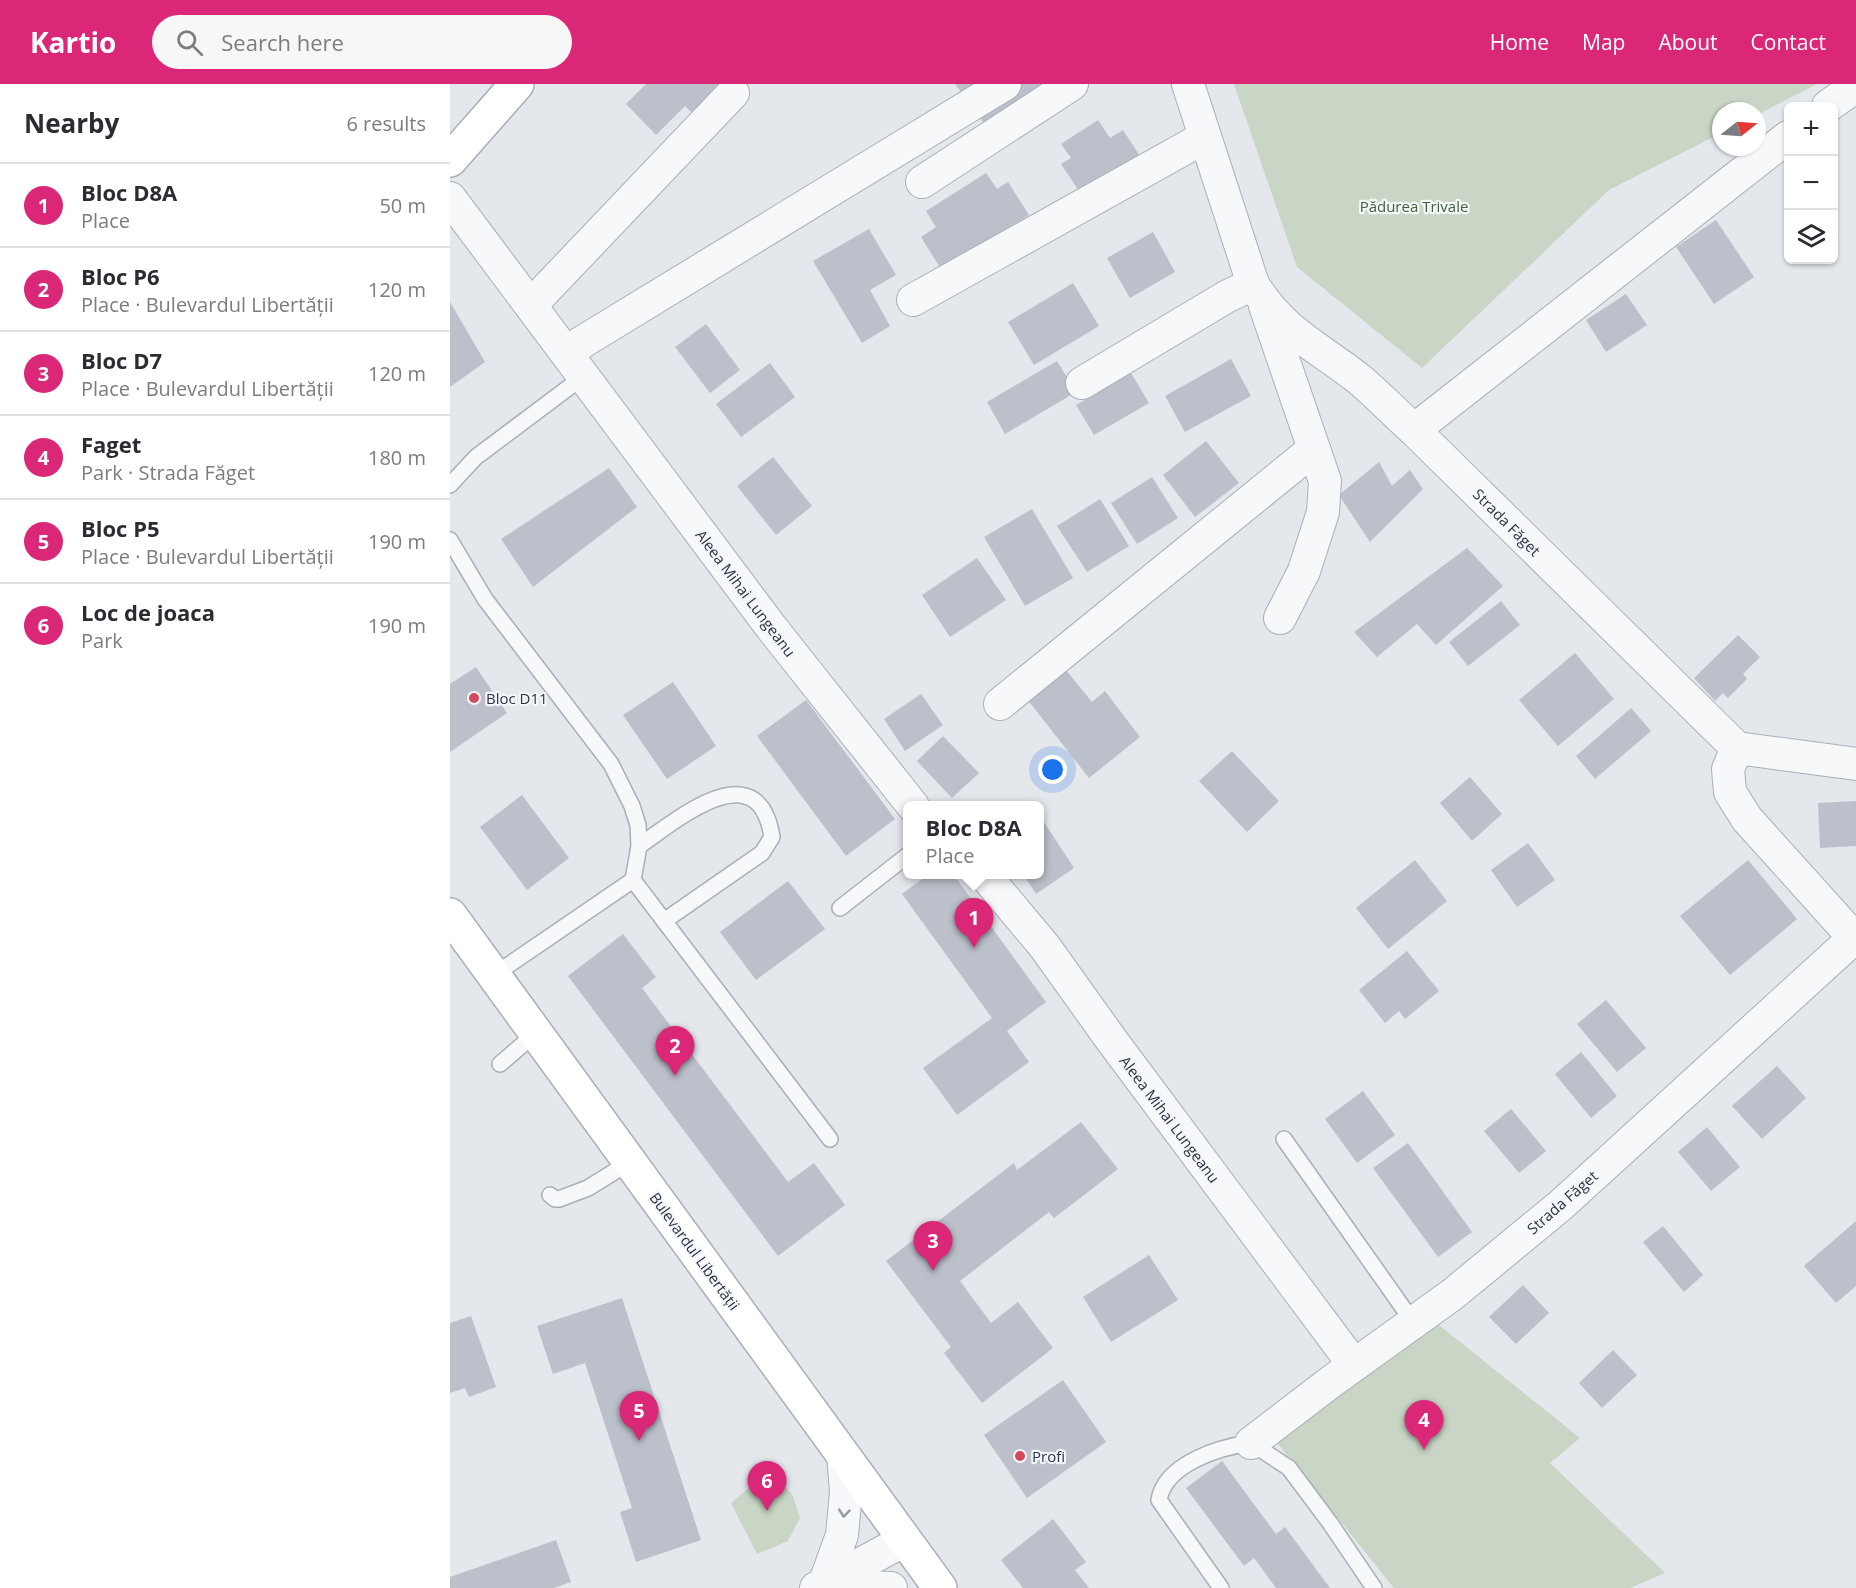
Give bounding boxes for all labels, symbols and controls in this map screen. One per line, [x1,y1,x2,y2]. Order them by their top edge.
search box [152,15,572,69]
text: Kartio [30,23,116,61]
icon: search [173,26,206,59]
text: Search here [221,27,344,57]
text: Home [1490,28,1549,56]
text: Map [1582,28,1625,56]
text: About [1658,28,1718,56]
text: Contact [1751,28,1826,56]
north arrow [1712,102,1766,156]
map controls [1784,102,1838,264]
button: + [1784,102,1838,156]
text: Nearby [24,105,119,141]
text: 6 results [346,110,426,137]
button: − [1784,156,1838,210]
text: Bloc D8A [81,177,177,207]
text: 1 [38,192,49,219]
text: 50 m [379,192,426,219]
park label: Pădurea Trivale [1360,196,1468,216]
text: Place [81,207,130,234]
button: layers [1784,210,1838,264]
text: Bloc P6 [81,261,160,291]
text: 2 [38,276,49,303]
text: 120 m [368,276,426,303]
text: Place · Bulevardul Libertății [81,291,334,318]
text: Bloc D7 [81,345,162,375]
text: 3 [38,360,49,387]
text: 120 m [368,360,426,387]
text: Place · Bulevardul Libertății [81,375,334,402]
text: Faget [81,429,141,459]
text: 4 [38,444,49,471]
text: 180 m [368,444,426,471]
text: Park · Strada Făget [81,459,255,486]
street label: Strada Făget [1469,484,1545,560]
text: Bloc P5 [81,513,160,543]
street label: Aleea Mihai Lungeanu [692,525,800,661]
text: 5 [38,528,49,555]
text: 190 m [368,528,426,555]
text: Place · Bulevardul Libertății [81,543,334,570]
text: Loc de joaca [81,597,215,627]
text: 6 [38,612,49,639]
text: 190 m [368,612,426,639]
text: Park [81,627,123,654]
place label: Bloc D11 [486,688,548,708]
marker: Bloc D11 [467,691,481,705]
your location [1038,755,1067,784]
popup [903,801,1044,879]
text: Bloc D8A [925,812,1022,842]
text: Place [925,842,974,869]
pin: 1 [954,898,994,948]
pin: 2 [656,1026,694,1076]
street label: Aleea Mihai Lungeanu [1116,1051,1224,1187]
street label: Strada Făget [1522,1166,1602,1238]
street label: Bulevardul Libertății [645,1188,745,1314]
pin: 3 [914,1222,952,1271]
pin: 5 [620,1392,658,1441]
pin: 4 [1404,1400,1444,1450]
place label: Profi [1032,1446,1065,1466]
marker: Profi [1013,1449,1027,1463]
pin: 6 [748,1462,786,1511]
one-way arrow [838,1509,851,1518]

